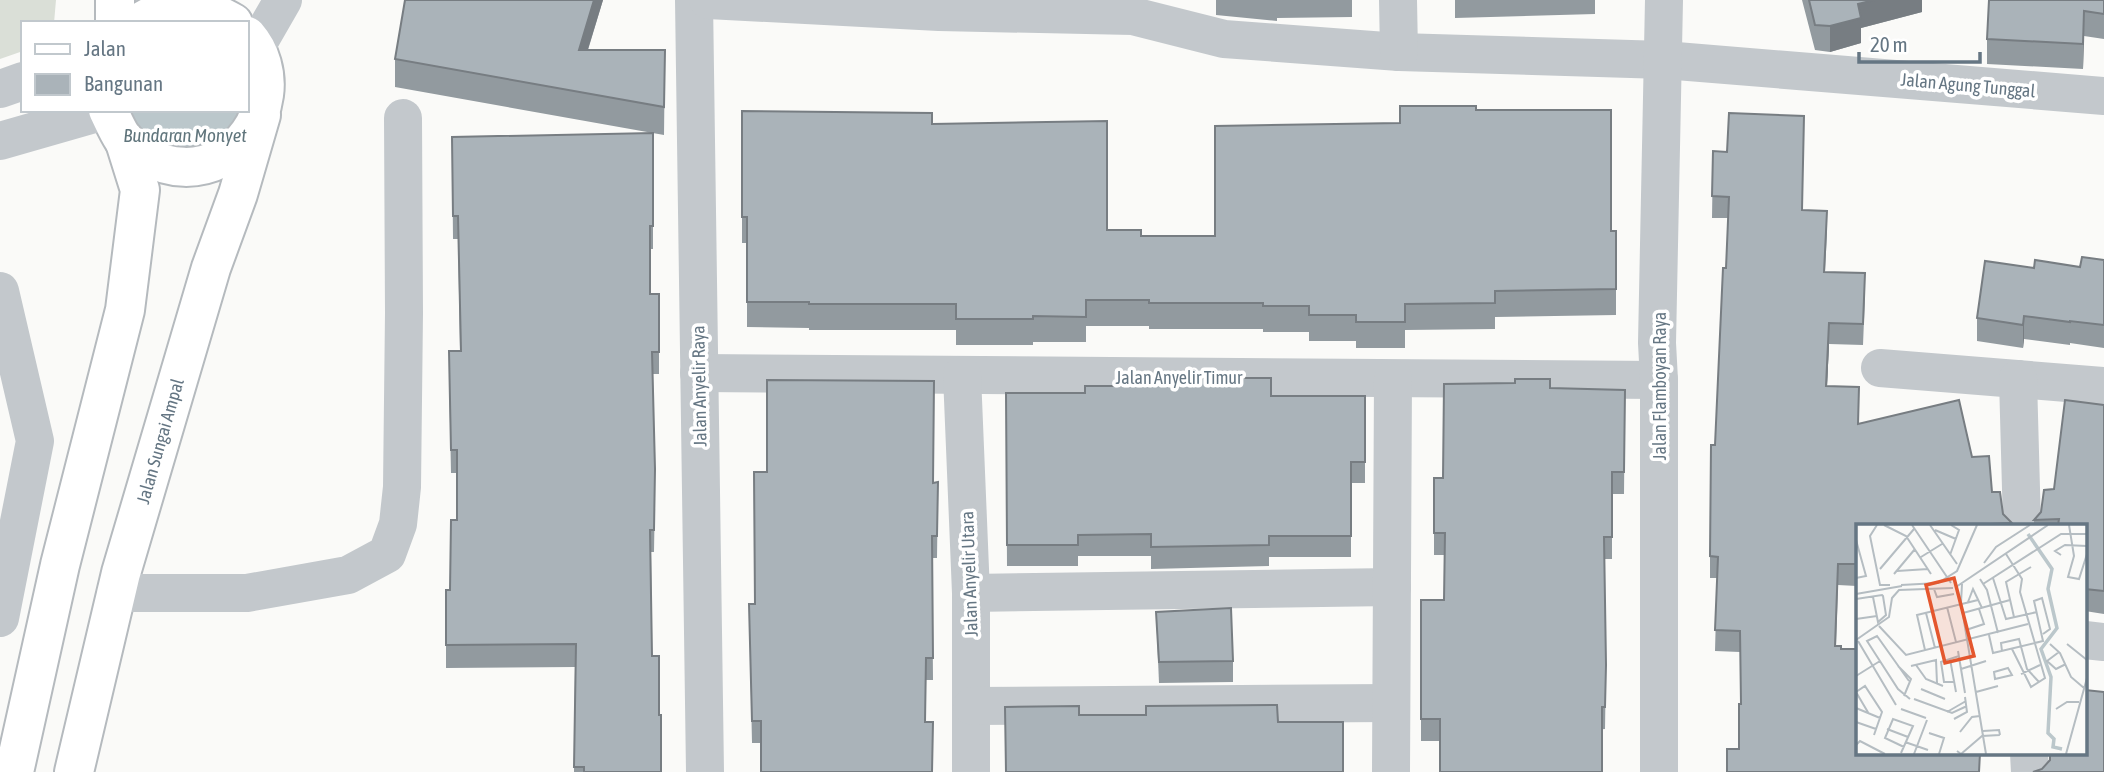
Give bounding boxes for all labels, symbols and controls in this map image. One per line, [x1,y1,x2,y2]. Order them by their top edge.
legend [21,21,248,112]
scale bar [1859,21,1980,65]
text: 20 m [1870,32,1908,56]
text: Jalan [84,36,126,60]
street label: Jalan Agung Tunggal [1900,69,2036,101]
text: Bangunan [84,71,163,95]
water label: Bundaran Monyet [123,124,247,146]
street label: Jalan Flamboyan Raya [1649,312,1670,460]
street label: Jalan Anyelir Raya [687,325,711,447]
street label: Jalan Anyelir Timur [1116,367,1243,388]
street label: Jalan Sungai Ampal [132,376,188,506]
street label: Jalan Anyelir Utara [956,511,982,637]
inset map [1856,524,2086,754]

